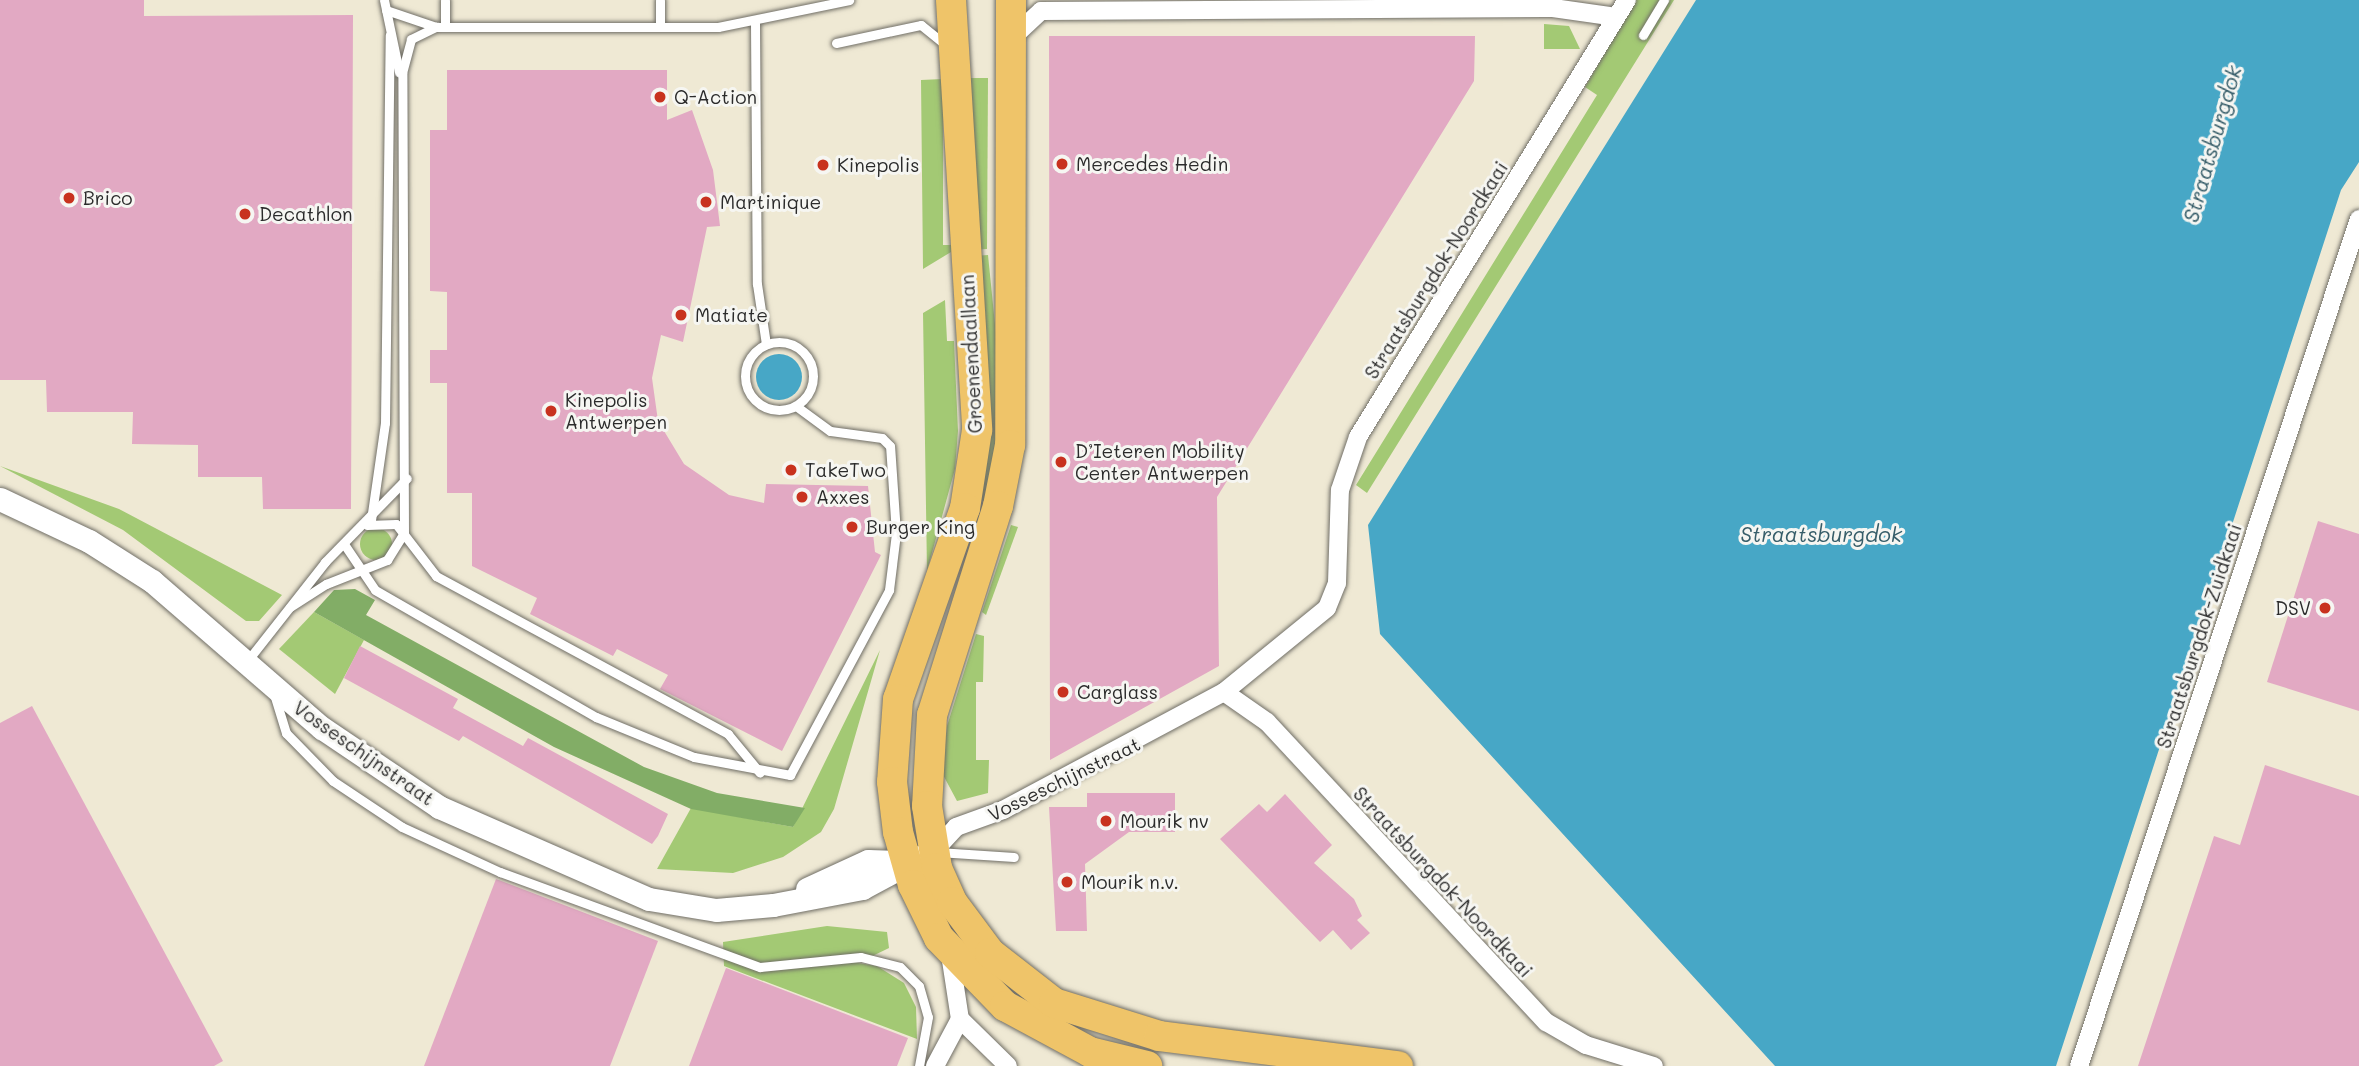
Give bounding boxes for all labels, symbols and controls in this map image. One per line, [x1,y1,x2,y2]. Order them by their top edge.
water label: Straatsburgdok [2178,63,2246,225]
place label: Q-Action [674,86,757,108]
marker: Q-Action [652,89,668,105]
place label: Mercedes Hedin [1076,153,1228,175]
place label: Kinepolis [837,154,919,176]
marker: Mercedes Hedin [1054,156,1070,172]
marker: Kinepolis [815,157,831,173]
street label: Straatsburgdok-Noordkaai [1360,157,1512,383]
place label: Brico [83,187,133,209]
marker: Brico [61,190,77,206]
place label: Martinique [720,191,821,213]
marker: Martinique [698,194,714,210]
place label: Decathlon [259,203,352,225]
marker: Decathlon [237,206,253,222]
street label: Groenendaallaan [955,274,987,434]
place label: Matiate [695,304,768,326]
marker: Matiate [673,307,689,323]
place label: Kinepolis Antwerpen [565,389,667,433]
marker: Kinepolis Antwerpen [543,403,559,419]
place label: D’Ieteren Mobility Center Antwerpen [1075,440,1249,484]
marker: D’Ieteren Mobility Center Antwerpen [1053,454,1069,470]
place label: TakeTwo [805,459,886,481]
marker: TakeTwo [783,462,799,478]
place label: Axxes [816,486,869,508]
marker: Axxes [794,489,810,505]
place label: Burger King [866,516,975,538]
marker: Burger King [844,519,860,535]
water label: Straatsburgdok [1740,521,1902,547]
street label: Straatsburgdok-Zuidkaai [2152,521,2246,751]
place label: DSV [2275,597,2311,619]
marker: DSV [2317,600,2333,616]
place label: Carglass [1077,681,1158,703]
marker: Carglass [1055,684,1071,700]
street label: Vosseschijnstraat [289,696,439,810]
street label: Vosseschijnstraat [984,732,1144,826]
street label: Straatsburgdok-Noordkaai [1349,782,1537,982]
place label: Mourik nv [1120,810,1209,832]
marker: Mourik nv [1098,813,1114,829]
place label: Mourik n.v. [1081,871,1179,893]
marker: Mourik n.v. [1059,874,1075,890]

